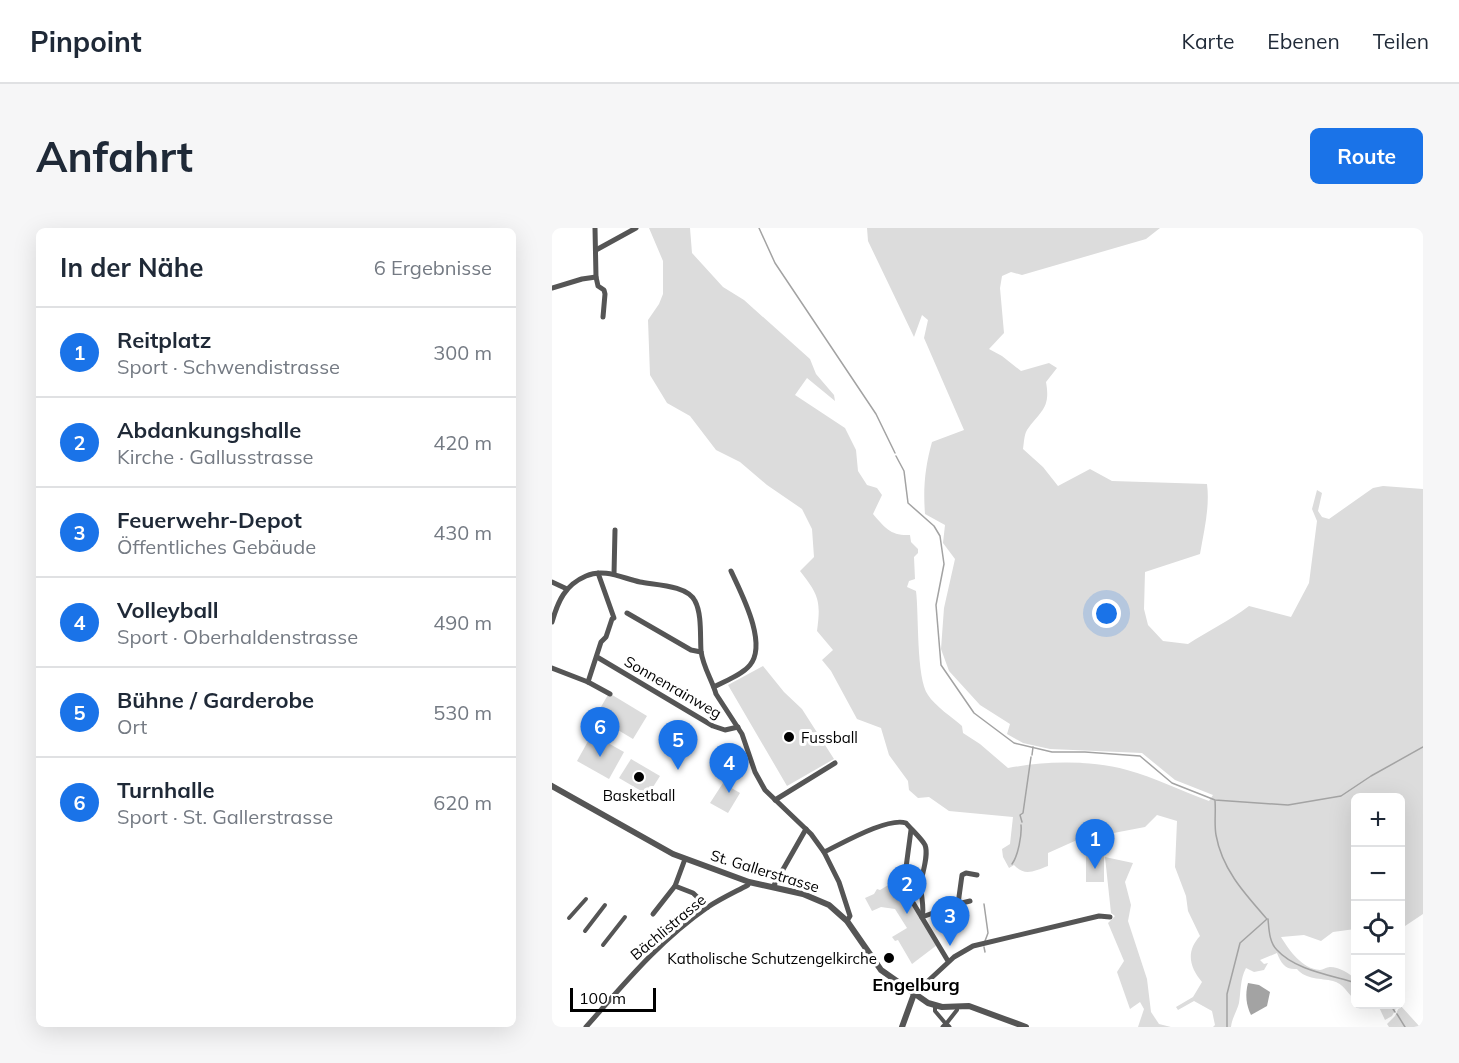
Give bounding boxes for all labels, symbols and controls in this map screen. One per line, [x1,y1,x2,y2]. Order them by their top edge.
text: Pinpoint [30,24,142,59]
text: Karte [1182,28,1234,54]
text: Ebenen [1267,28,1340,54]
text: Teilen [1373,28,1429,54]
button: Route [1310,128,1423,184]
text: Anfahrt [36,130,193,183]
text: In der Nähe [60,251,204,284]
text: 6 Ergebnisse [374,255,492,280]
text: Reitplatz [117,326,211,354]
text: 1 [74,340,86,365]
text: 300 m [433,340,492,365]
text: Sport · Schwendistrasse [117,354,340,379]
text: Abdankungshalle [117,416,301,444]
text: 2 [74,430,86,455]
text: 420 m [433,430,492,455]
text: Kirche · Gallusstrasse [117,444,313,469]
text: Feuerwehr-Depot [117,506,302,534]
text: 3 [74,520,86,545]
text: 430 m [433,520,492,545]
text: Öffentliches Gebäude [117,534,316,559]
text: Volleyball [117,596,219,624]
your location [1092,599,1121,628]
text: 4 [74,610,86,635]
text: 490 m [433,610,492,635]
text: Sport · Oberhaldenstrasse [117,624,358,649]
street label: Sonnenrainweg [621,651,725,723]
text: Bühne / Garderobe [117,686,314,714]
text: 5 [74,700,86,725]
text: 530 m [433,700,492,725]
pin: 6 [580,708,620,757]
text: Ort [117,714,147,739]
pin: 5 [658,720,698,770]
place label: Fussball [801,728,858,747]
marker: Fussball [782,730,796,744]
pin: 4 [710,744,748,793]
marker: Basketball [632,770,646,784]
text: Turnhalle [117,776,214,804]
place label: Basketball [603,786,675,805]
text: 6 [74,790,86,815]
text: 620 m [433,790,492,815]
map controls [1351,793,1405,1009]
button: + [1351,793,1405,847]
text: Sport · St. Gallerstrasse [117,804,333,829]
pin: 1 [1076,820,1114,869]
street label: St. Gallerstrasse [708,845,822,897]
button: − [1351,847,1405,901]
pin: 2 [888,864,926,914]
street label: Bächlistrasse [626,890,710,964]
pin: 3 [930,896,970,946]
button: locate [1351,901,1405,955]
place label: Katholische Schutzengelkirche [667,949,877,968]
marker: Katholische Schutzengelkirche [882,951,896,965]
button: layers [1351,955,1405,1009]
district label: Engelburg [872,973,960,996]
scale bar [570,985,656,1012]
text: 100 m [579,988,626,1008]

